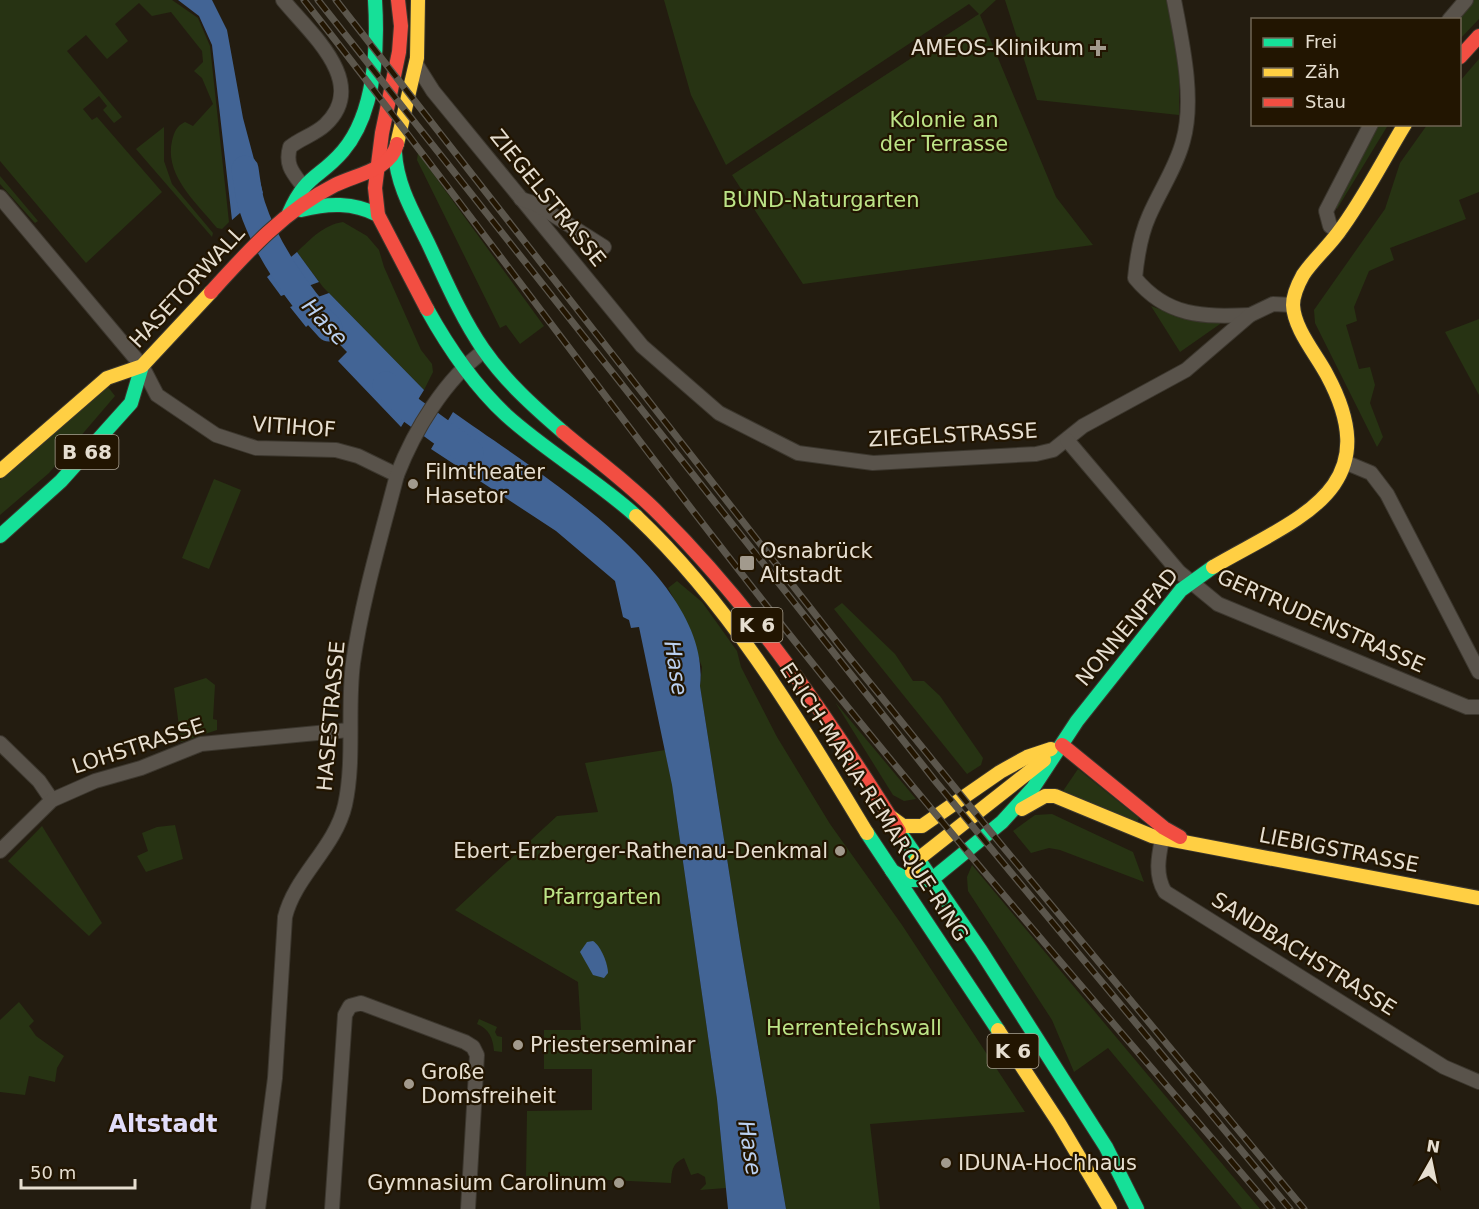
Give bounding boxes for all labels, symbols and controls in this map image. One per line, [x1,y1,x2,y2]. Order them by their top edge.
legend [1251,18,1461,126]
text: Frei [1305,31,1337,52]
place label: AMEOS-Klinikum [911,36,1084,60]
marker: AMEOS-Klinikum [1089,39,1107,57]
text: Zäh [1305,61,1340,82]
text: Stau [1305,91,1346,112]
park label: Kolonie an der Terrasse [880,108,1008,156]
street label: ZIEGELSTRASSE [485,125,611,271]
park label: BUND-Naturgarten [723,188,919,212]
street label: HASETORWALL [125,221,250,353]
water label: Hase [297,293,353,351]
street label: VITIHOF [251,412,337,442]
street label: ZIEGELSTRASSE [868,419,1038,451]
road number: B 68 [56,435,118,469]
place label: Filmtheater Hasetor [425,460,545,508]
marker: Filmtheater Hasetor [406,477,420,491]
place label: Osnabrück Altstadt [760,539,873,587]
marker: Osnabrück Altstadt [738,554,756,572]
street label: NONNENPFAD [1071,563,1183,691]
street label: GERTRUDENSTRASSE [1213,564,1429,678]
road number: K 6 [732,608,783,642]
water label: Hase [659,639,693,697]
street label: HASESTRASSE [312,640,350,792]
street label: ERICH-MARIA-REMARQUE-RING [775,658,973,946]
street label: LOHSTRASSE [69,713,207,779]
street label: LIEBIGSTRASSE [1257,823,1421,877]
place label: Ebert-Erzberger-Rathenau-Denkmal [453,839,828,863]
marker: Ebert-Erzberger-Rathenau-Denkmal [833,844,847,858]
park label: Pfarrgarten [543,885,661,909]
street label: SANDBACHSTRASSE [1207,887,1401,1021]
park label: Herrenteichswall [766,1016,942,1040]
place label: Priesterseminar [530,1033,696,1057]
road number: K 6 [988,1034,1038,1068]
marker: Priesterseminar [511,1038,525,1052]
place label: Große Domsfreiheit [421,1060,556,1108]
marker: Große Domsfreiheit [402,1077,416,1091]
district label: Altstadt [109,1110,217,1138]
water label: Hase [733,1119,767,1177]
north arrow [1401,1131,1461,1191]
text: N [1425,1136,1441,1157]
place label: IDUNA-Hochhaus [958,1151,1137,1175]
scale bar [21,1152,135,1190]
marker: IDUNA-Hochhaus [939,1156,953,1170]
text: 50 m [30,1162,76,1183]
place label: Gymnasium Carolinum [367,1171,607,1195]
marker: Gymnasium Carolinum [612,1176,626,1190]

